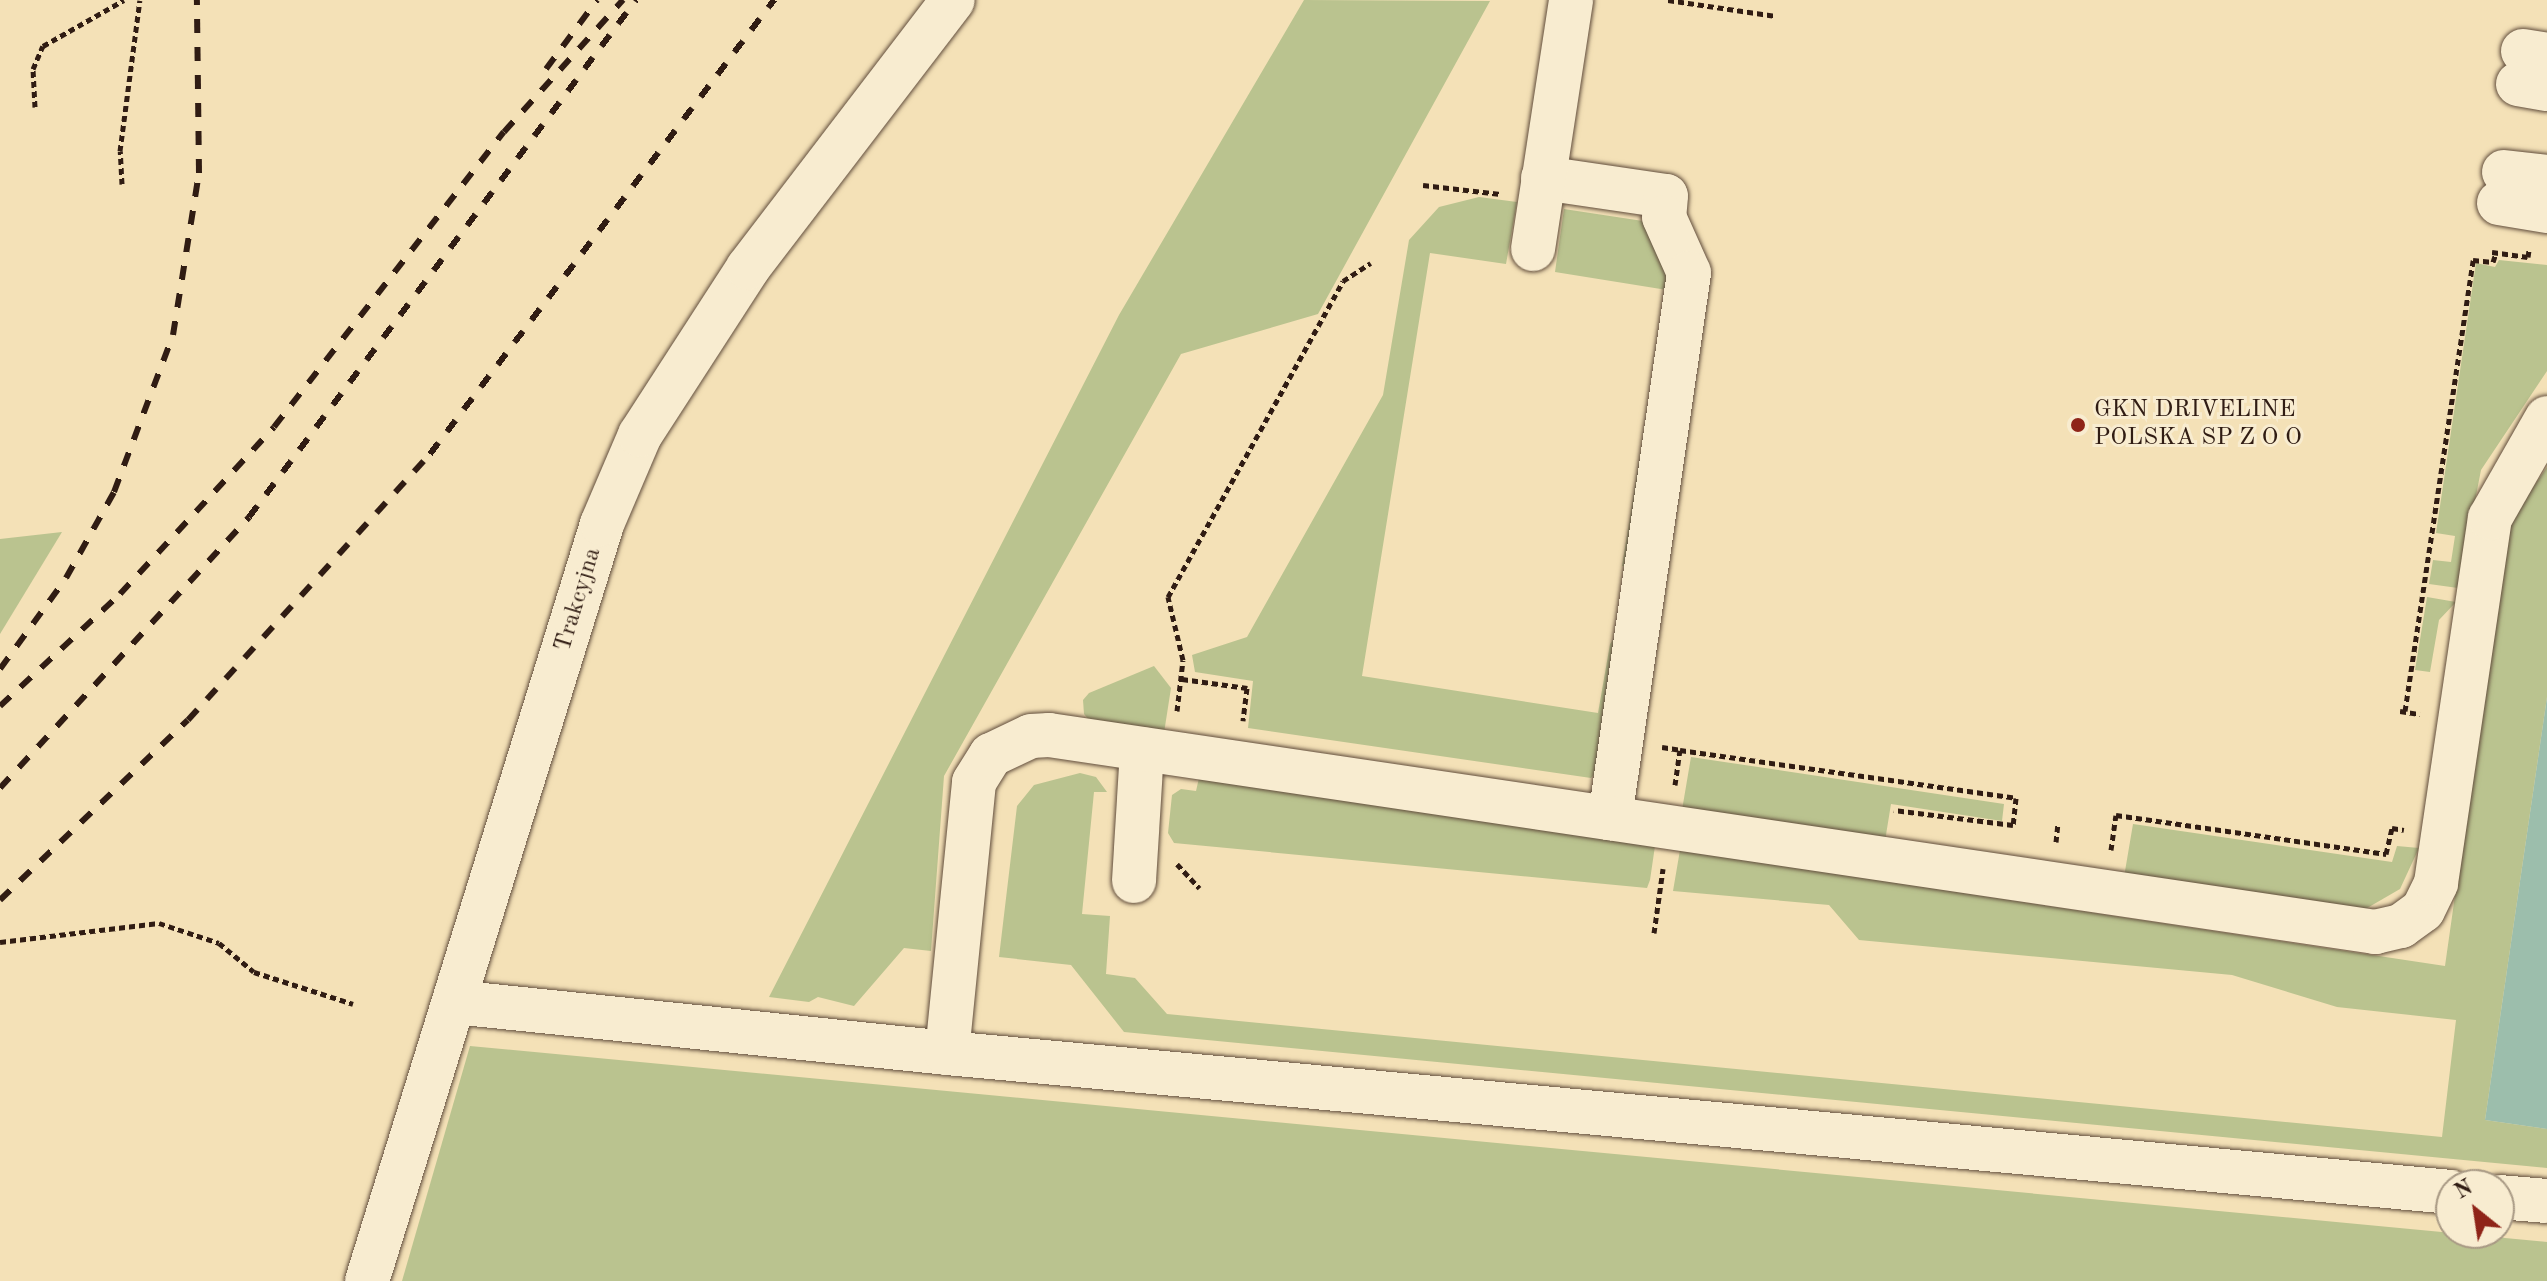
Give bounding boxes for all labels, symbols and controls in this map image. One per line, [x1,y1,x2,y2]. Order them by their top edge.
place label: GKN DRIVELINE POLSKA SP Z O O [2094,397,2302,453]
marker: GKN DRIVELINE POLSKA SP Z O O [2069,416,2087,434]
street label: Trakcyjna [550,545,608,655]
north arrow [2435,1169,2515,1249]
text: N [2451,1176,2477,1204]

